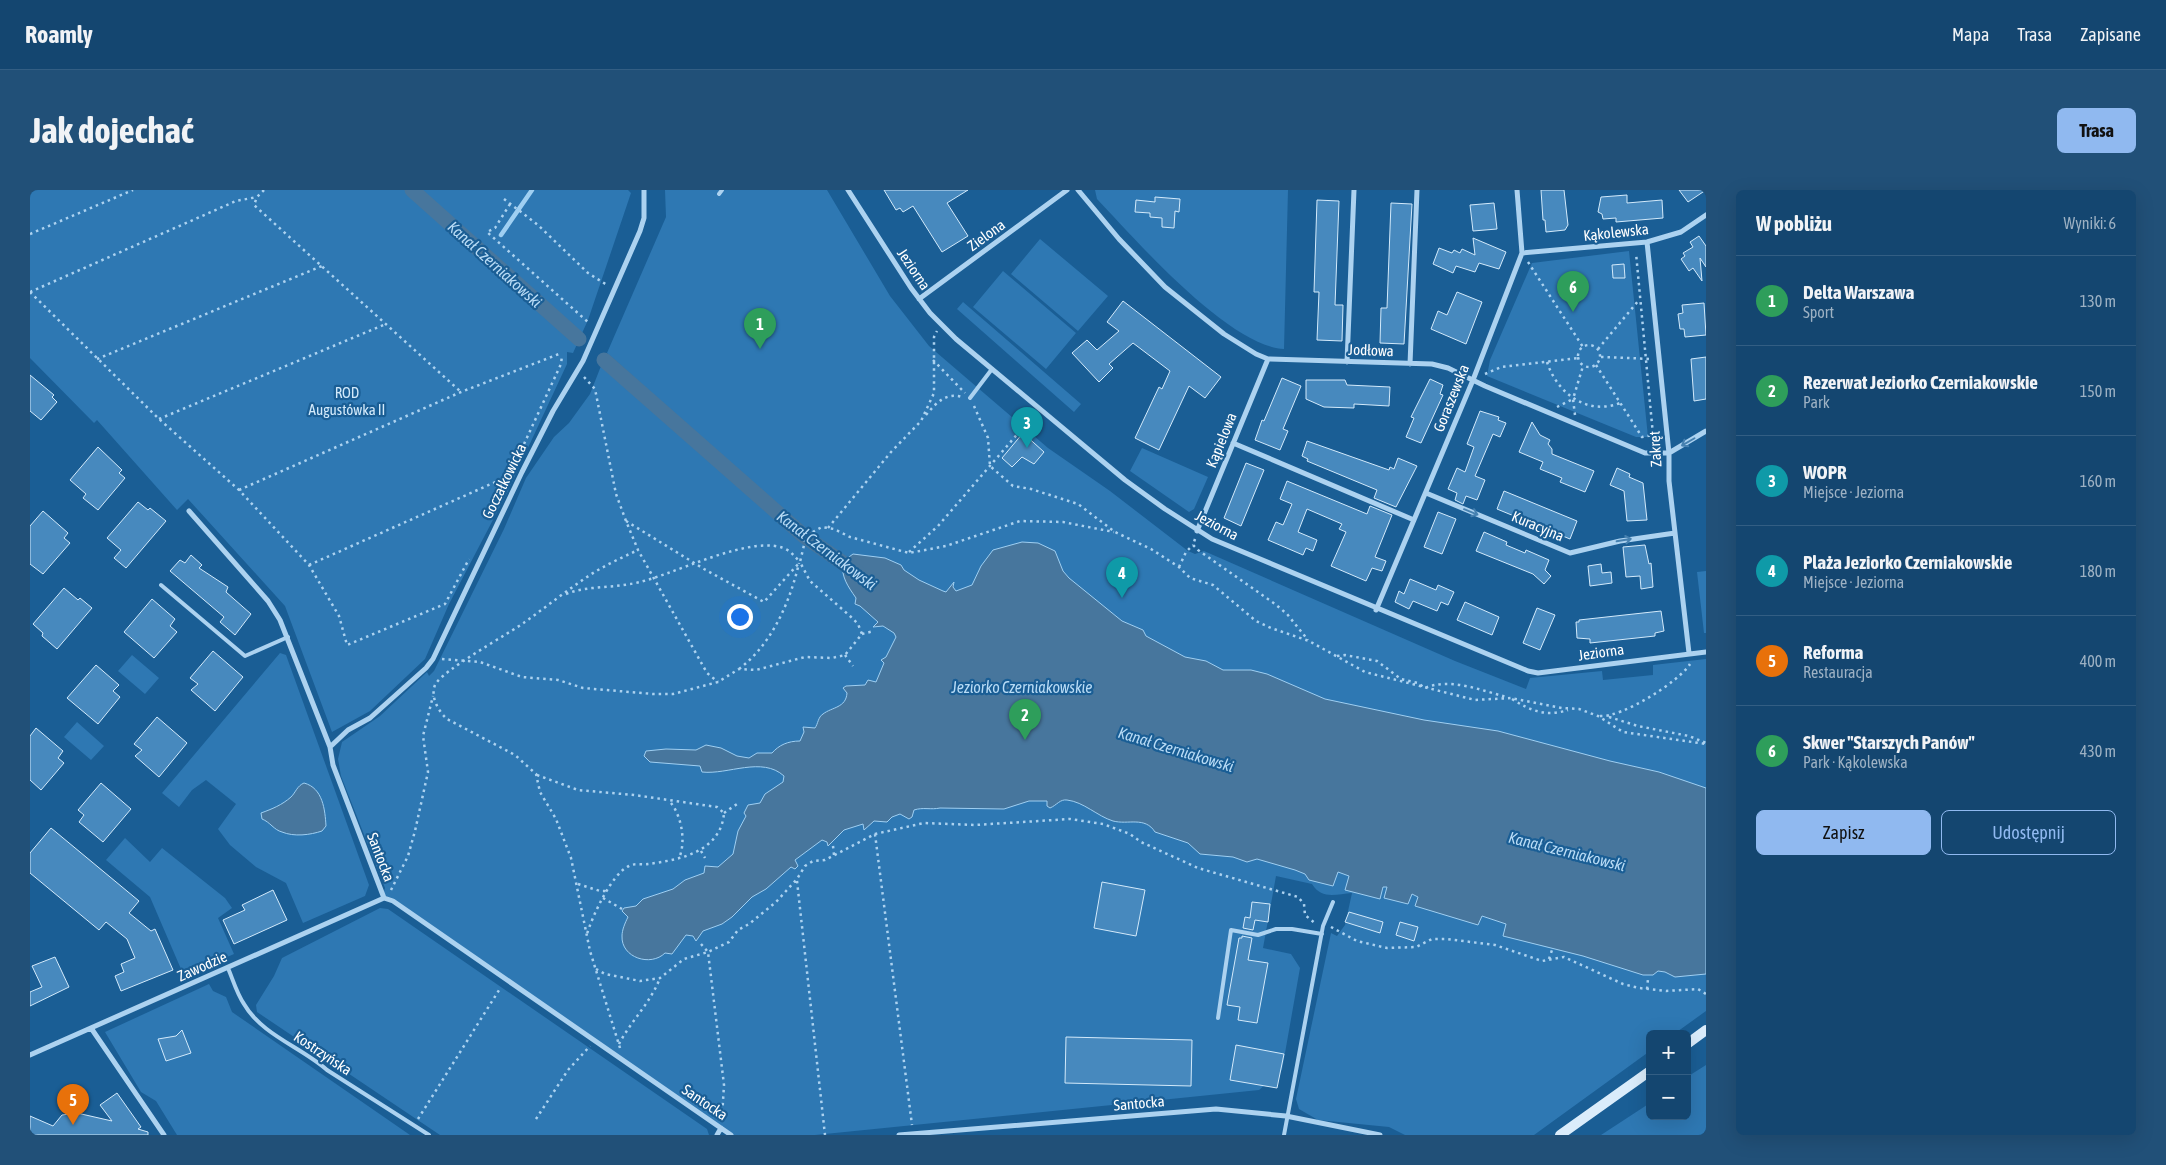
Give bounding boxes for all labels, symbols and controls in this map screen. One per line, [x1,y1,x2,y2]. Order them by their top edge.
text: Roamly [25,21,93,48]
text: Mapa [1952,24,1989,45]
text: Trasa [2017,24,2052,45]
text: Zapisane [2080,24,2141,45]
button: Trasa [2057,108,2136,153]
text: Jak dojechać [30,110,194,150]
text: W pobliżu [1756,211,1832,235]
text: Wyniki: 6 [2064,214,2116,232]
street label: Zielona [964,216,1008,254]
water label: Kanał Czerniakowski [444,217,546,311]
street label: Kąkolewska [1582,220,1650,244]
street label: Jeziorna [894,245,934,293]
pin: 6 [1557,271,1589,312]
text: Delta Warszawa [1803,281,1914,303]
text: 1 [1768,292,1776,310]
text: 130 m [2080,292,2116,310]
text: Sport [1803,303,1834,321]
pin: 1 [744,308,776,349]
street label: Jodłowa [1348,341,1394,359]
street label: Goraszewska [1430,362,1472,434]
text: Rezerwat Jeziorko Czerniakowskie [1803,371,2038,393]
text: 2 [1768,382,1776,400]
text: 150 m [2080,382,2116,400]
park label: ROD Augustówka II [309,384,385,418]
text: Park [1803,393,1830,411]
pin: 3 [1011,407,1043,448]
street label: Kąpielowa [1202,410,1240,470]
street label: Zakręt [1646,431,1664,467]
one-way arrow [1681,438,1695,448]
street label: Goczałkowicka [478,441,530,521]
text: WOPR [1803,461,1847,483]
text: 3 [1768,472,1776,490]
text: 160 m [2080,472,2116,490]
text: Miejsce · Jeziorna [1803,483,1904,501]
water label: Kanał Czerniakowski [774,507,880,593]
street label: Jeziorna [1193,507,1241,543]
one-way arrow [1463,507,1478,517]
street label: Kuracyjna [1509,507,1567,545]
one-way arrow [1616,535,1632,545]
text: Plaża Jeziorko Czerniakowskie [1803,551,2012,573]
pin: 4 [1106,557,1138,598]
text: 4 [1768,562,1776,580]
text: 180 m [2080,562,2116,580]
text: Miejsce · Jeziorna [1803,573,1904,591]
your location [727,604,753,630]
street label: Jeziorna [1577,640,1625,664]
text: Reforma [1803,641,1863,663]
text: 5 [1768,652,1776,670]
text: 400 m [2080,652,2116,670]
text: Restauracja [1803,663,1873,681]
water label: Jeziorko Czerniakowskie [951,678,1092,696]
pin: 2 [1009,699,1041,740]
water label: Kanał Czerniakowski [1116,723,1236,775]
text: Skwer "Starszych Panów" [1803,731,1975,753]
text: 6 [1768,742,1776,760]
text: 430 m [2080,742,2116,760]
text: Park · Kąkolewska [1803,753,1908,771]
button: Zapisz [1756,810,1931,855]
button: Udostępnij [1941,810,2116,855]
water label: Kanał Czerniakowski [1507,828,1628,874]
street label: Santocka [364,830,398,884]
street label: Zawodzie [175,948,230,984]
street label: Kostrzyńska [291,1028,355,1078]
map controls [1646,1030,1691,1120]
button: + [1646,1030,1691,1075]
button: − [1646,1075,1691,1120]
street label: Santocka [679,1081,731,1123]
pin: 5 [57,1084,89,1125]
street label: Santocka [1113,1092,1165,1114]

